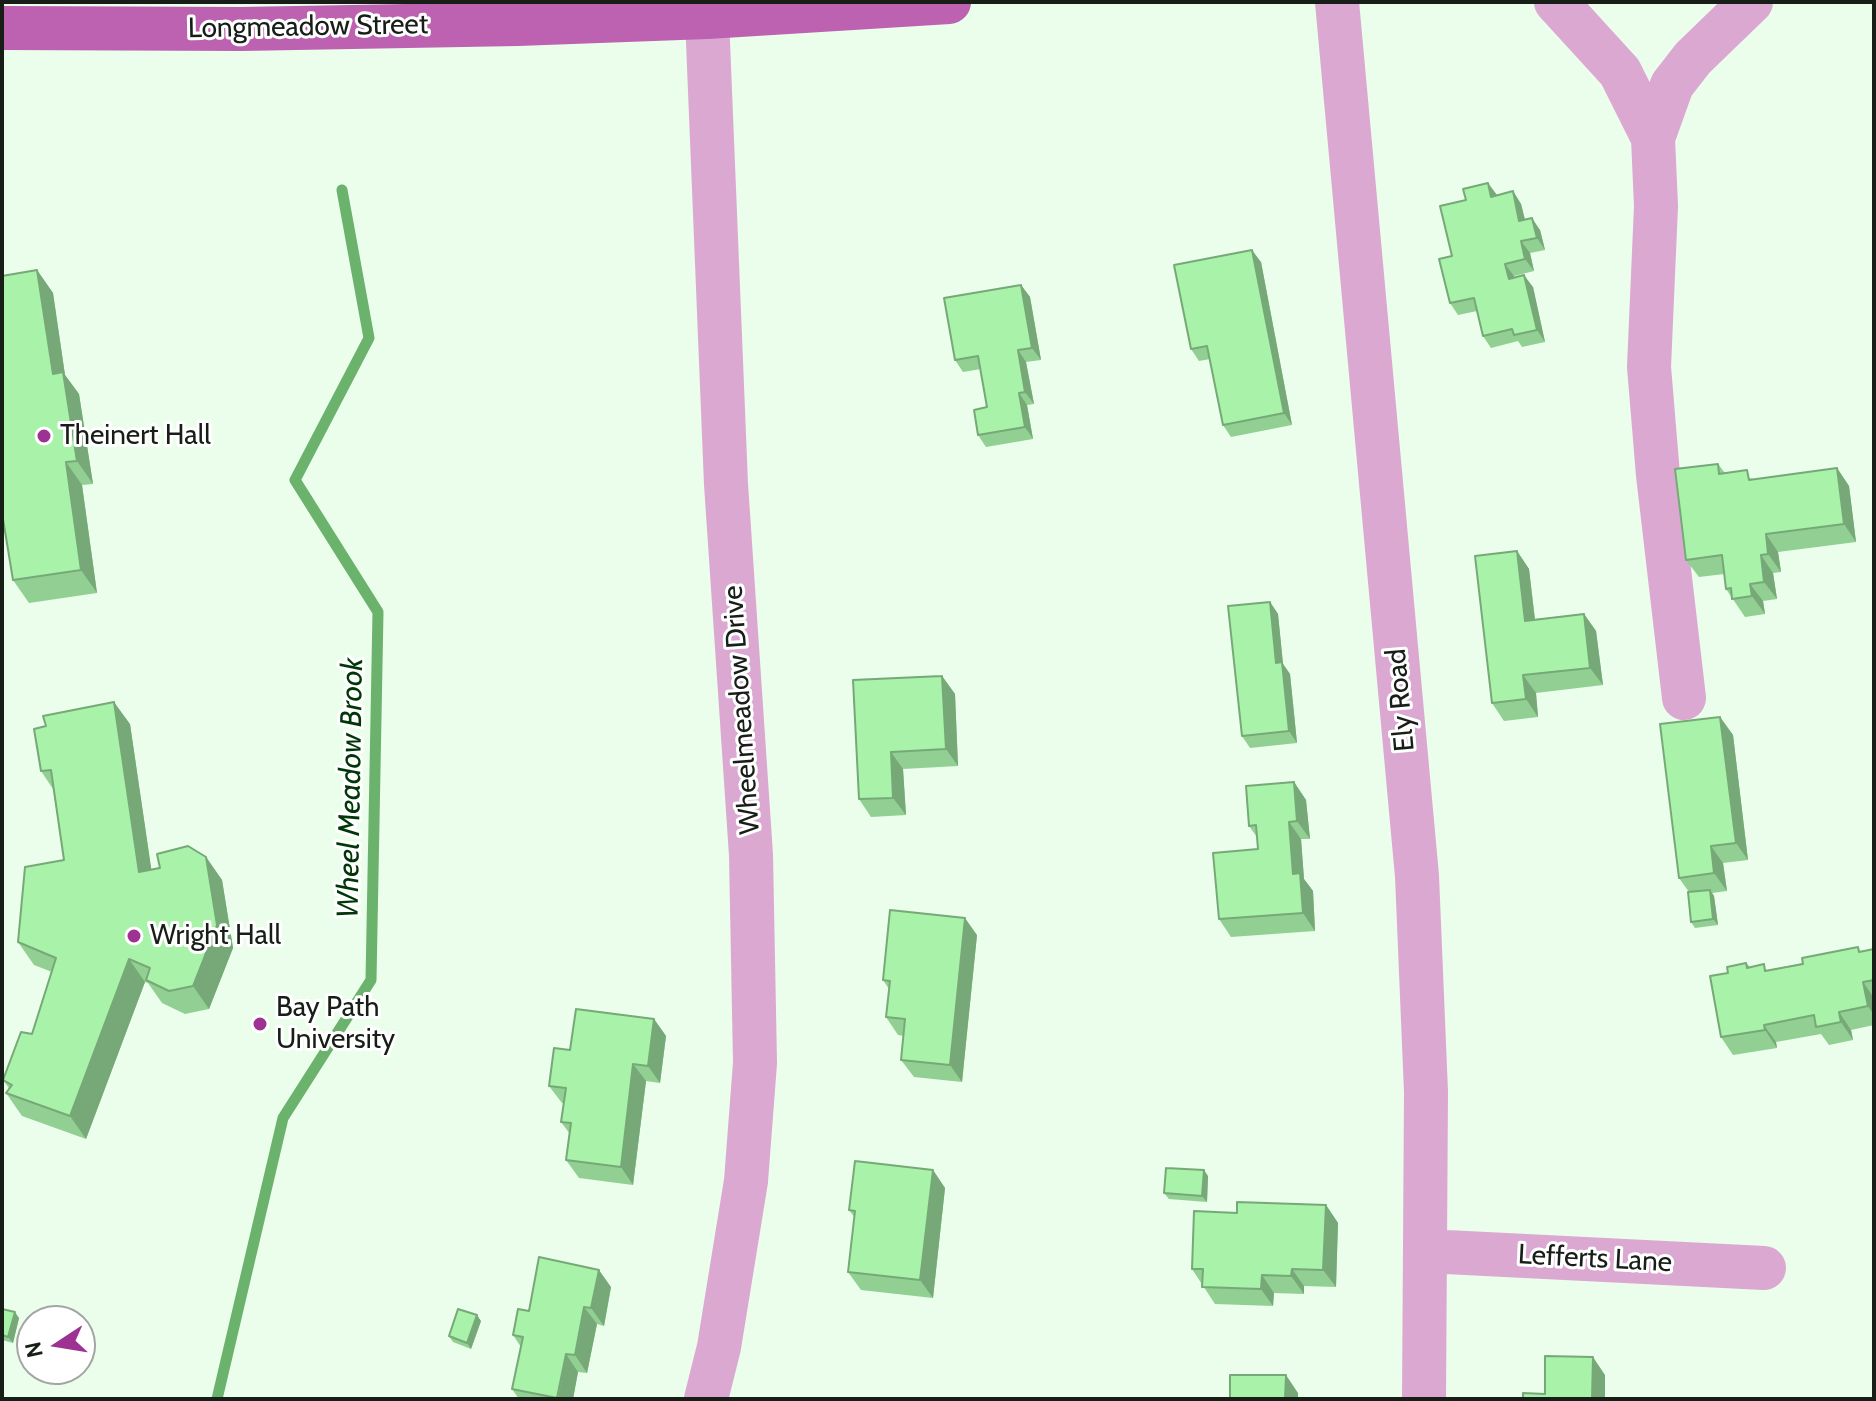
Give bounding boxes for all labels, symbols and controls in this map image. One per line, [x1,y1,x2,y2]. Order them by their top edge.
street label: Longmeadow Street [188,8,428,46]
place label: Theinert Hall [60,419,211,453]
marker: Theinert Hall [35,427,53,445]
street label: Wheelmeadow Drive [717,584,767,836]
street label: Ely Road [1380,647,1422,753]
water label: Wheel Meadow Brook [331,657,371,919]
place label: Wright Hall [150,919,281,953]
marker: Wright Hall [125,927,143,945]
place label: Bay Path University [276,991,395,1057]
marker: Bay Path University [251,1015,269,1033]
street label: Lefferts Lane [1517,1238,1673,1280]
north arrow [16,1305,96,1385]
text: N [19,1339,49,1360]

